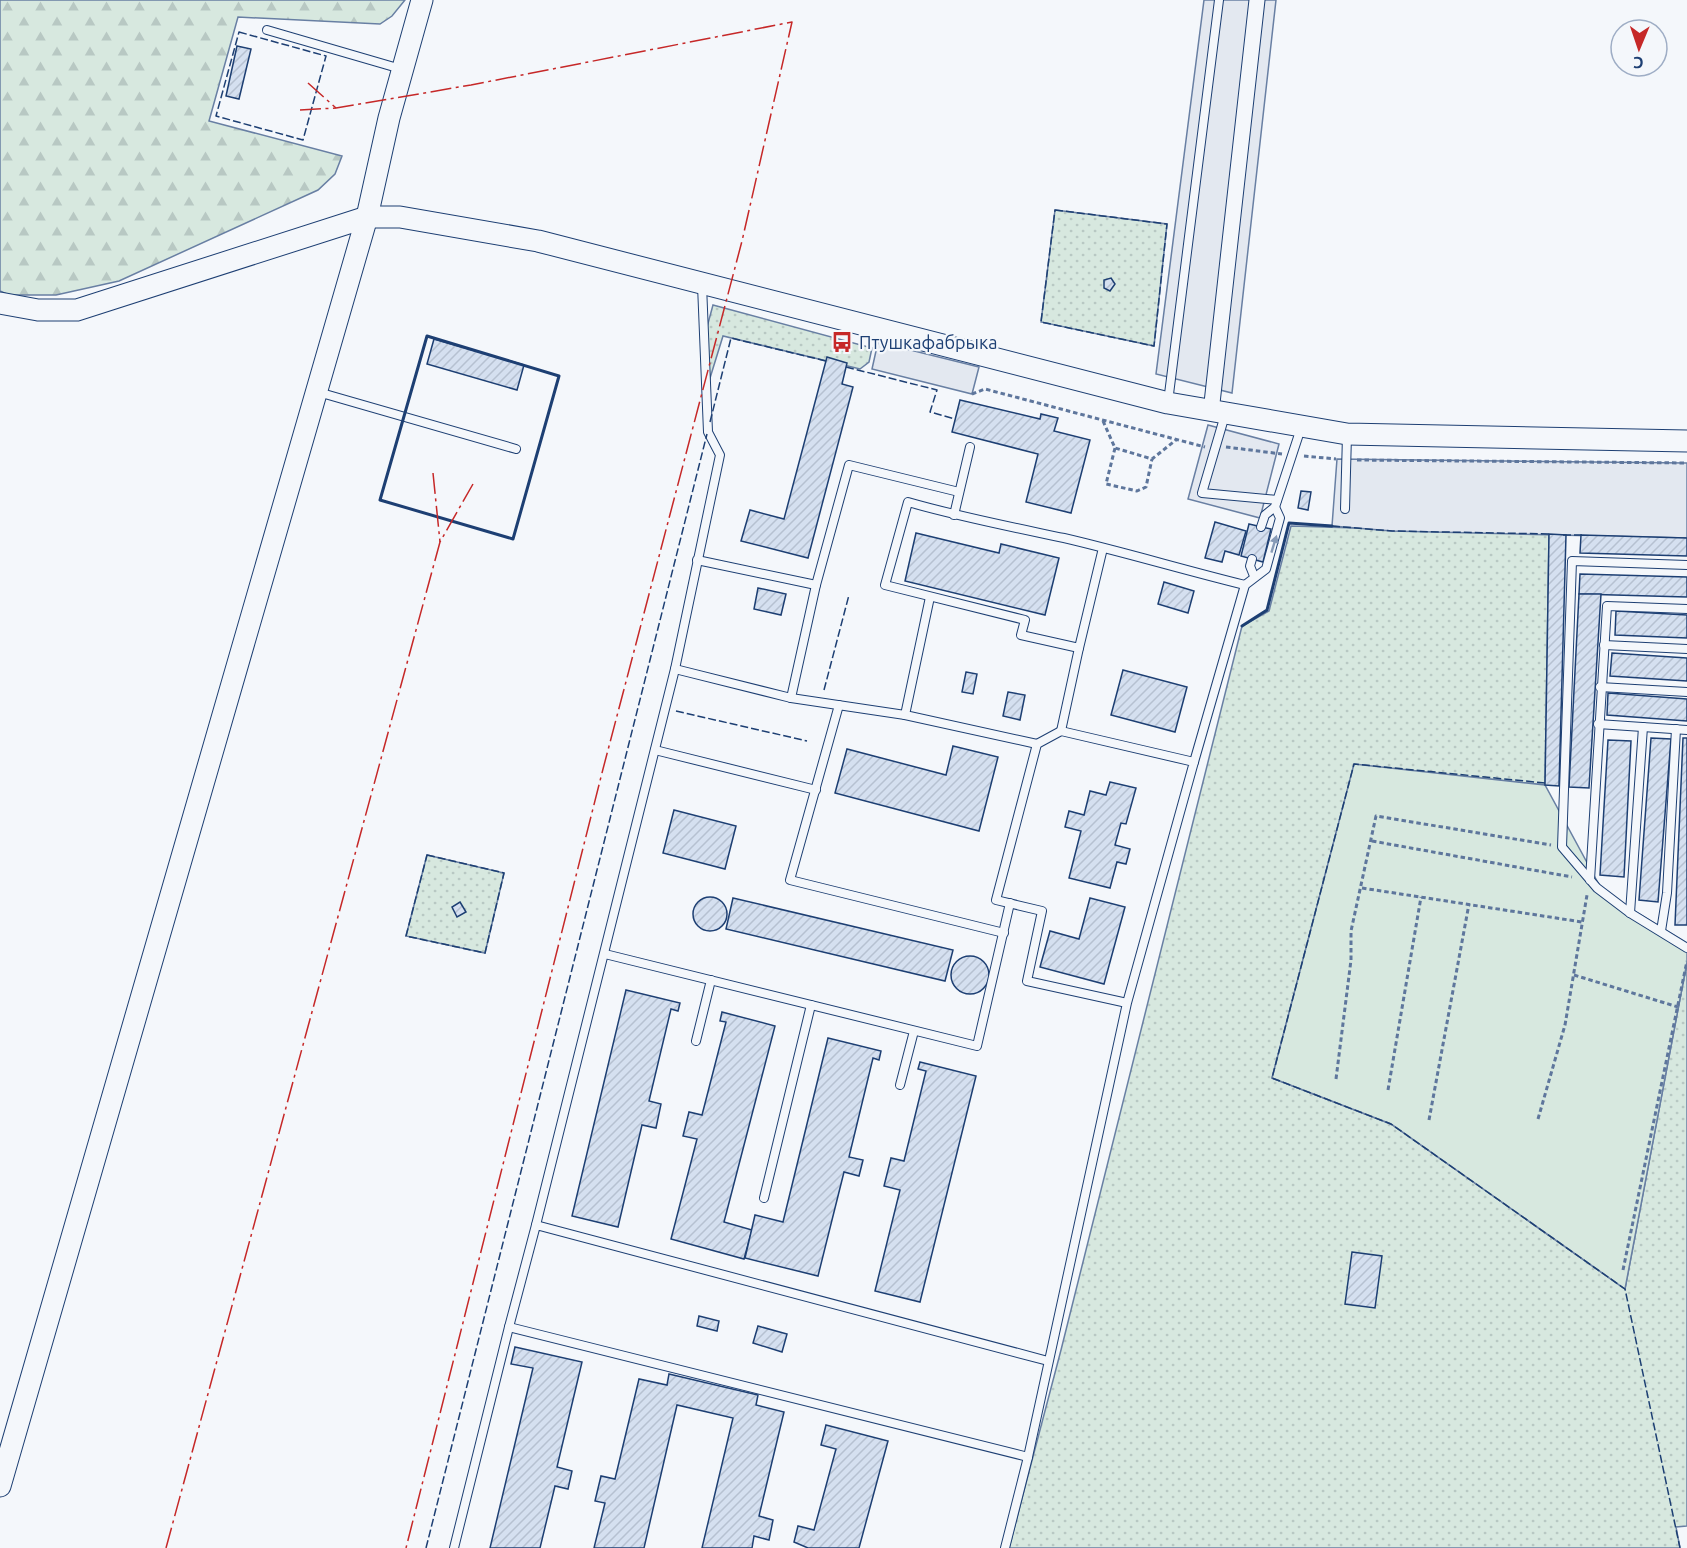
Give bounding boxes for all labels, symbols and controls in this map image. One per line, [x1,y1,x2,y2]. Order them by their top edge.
north arrow [1609,18,1669,78]
text: С [1633,54,1644,72]
bus stop icon: Птушкафабрыка [830,330,854,354]
place label: Птушкафабрыка [859,332,997,352]
one-way arrow [1269,535,1279,553]

